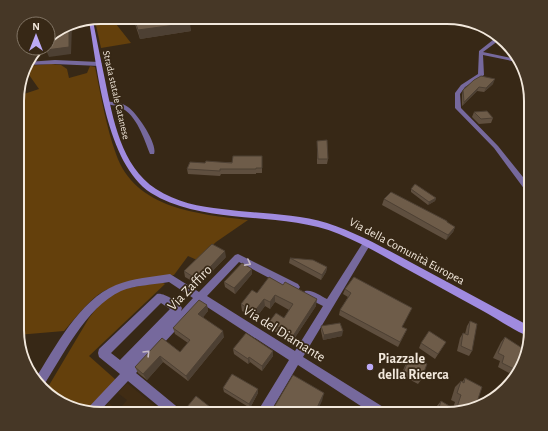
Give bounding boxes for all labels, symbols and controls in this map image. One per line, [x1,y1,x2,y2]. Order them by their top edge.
north arrow [16,16,56,56]
text: N [32,21,40,32]
street label: Strada statale Catanese [101,50,131,141]
street label: Via della Comunità Europea [347,215,467,287]
one-way arrow [244,258,251,266]
street label: Via Zaffiro [165,262,215,313]
street label: Via del Diamante [241,303,327,365]
one-way arrow [142,350,149,358]
place label: Piazzale della Ricerca [378,352,449,382]
marker: Piazzale della Ricerca [365,362,375,372]

